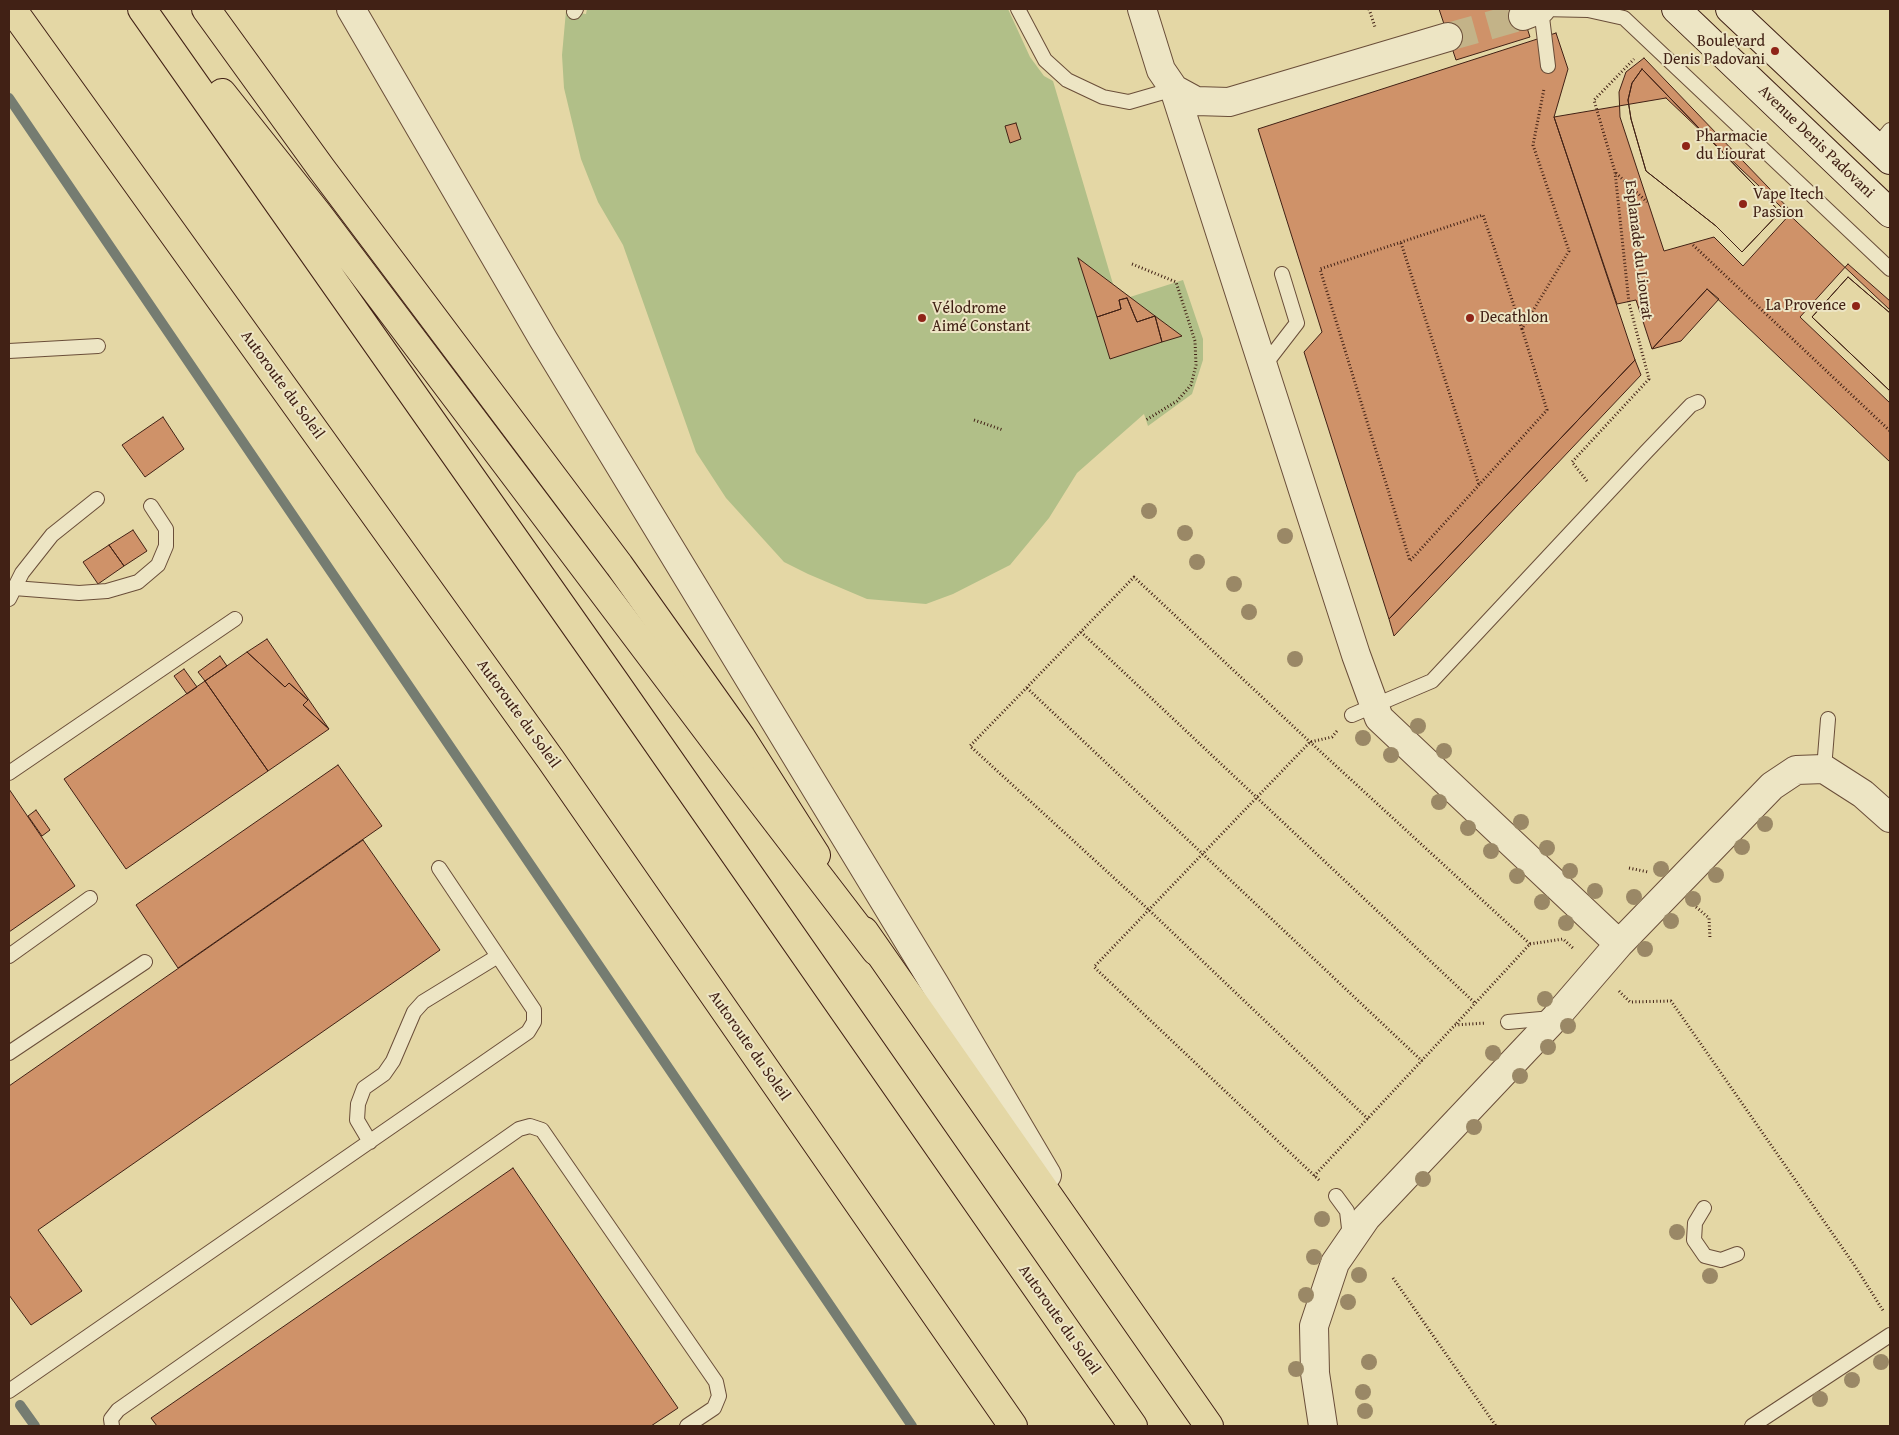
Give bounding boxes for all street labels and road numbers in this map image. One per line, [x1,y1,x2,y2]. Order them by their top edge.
street label: Avenue Denis Padovani [1754,81,1878,203]
street label: Esplanade du Liourat [1620,179,1656,321]
street label: Autoroute du Soleil [236,327,328,443]
street label: Autoroute du Soleil [472,656,564,772]
street label: Autoroute du Soleil [704,987,794,1105]
street label: Autoroute du Soleil [1014,1261,1104,1379]

